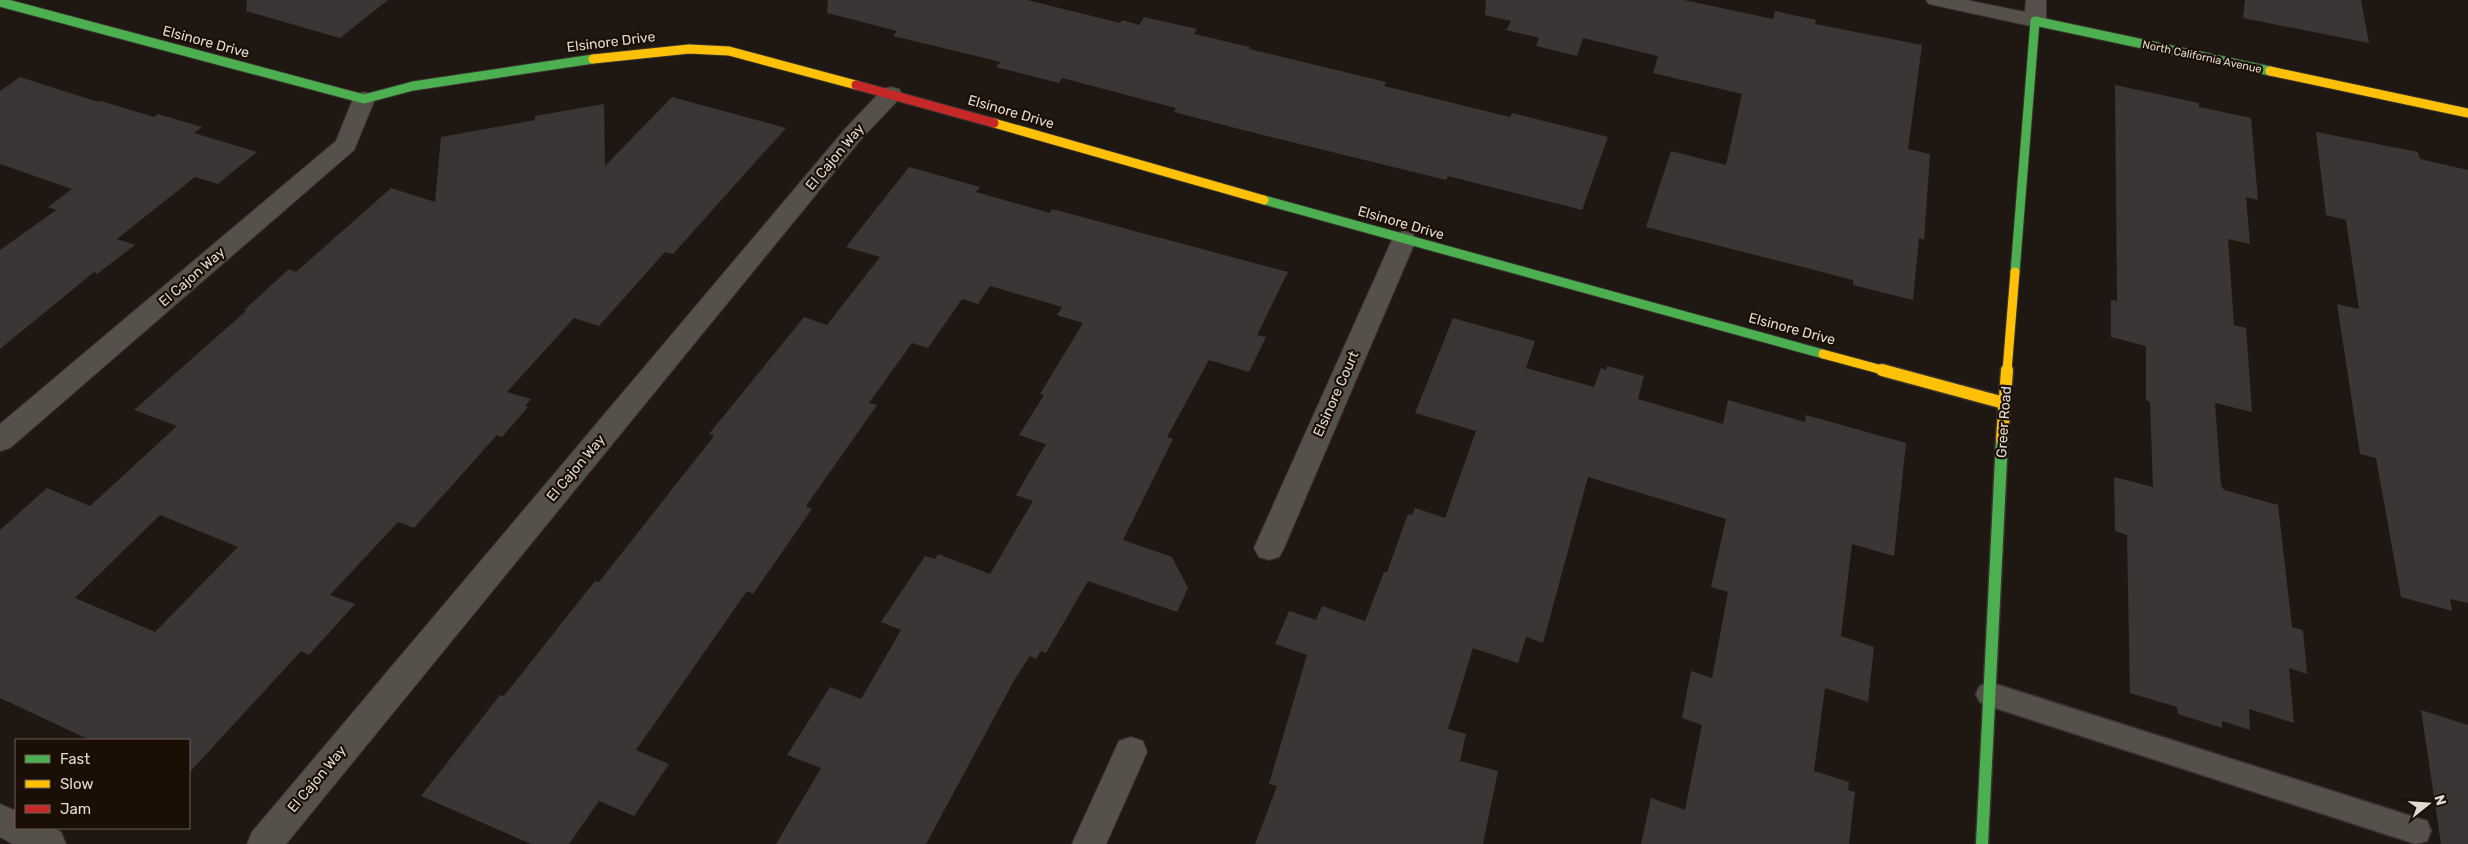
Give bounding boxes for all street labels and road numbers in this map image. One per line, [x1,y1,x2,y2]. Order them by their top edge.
street label: Elsinore Drive [161,22,251,62]
street label: Elsinore Drive [566,28,656,56]
street label: North California Avenue [2141,38,2263,76]
street label: Elsinore Drive [966,92,1056,132]
street label: El Cajon Way [802,120,868,194]
street label: Elsinore Drive [1356,203,1446,243]
street label: El Cajon Way [155,244,229,310]
street label: Elsinore Drive [1747,309,1837,349]
street label: Elsinore Court [1310,348,1363,439]
street label: Greer Road [1993,385,2015,459]
street label: El Cajon Way [543,431,609,505]
street label: El Cajon Way [284,742,350,816]

